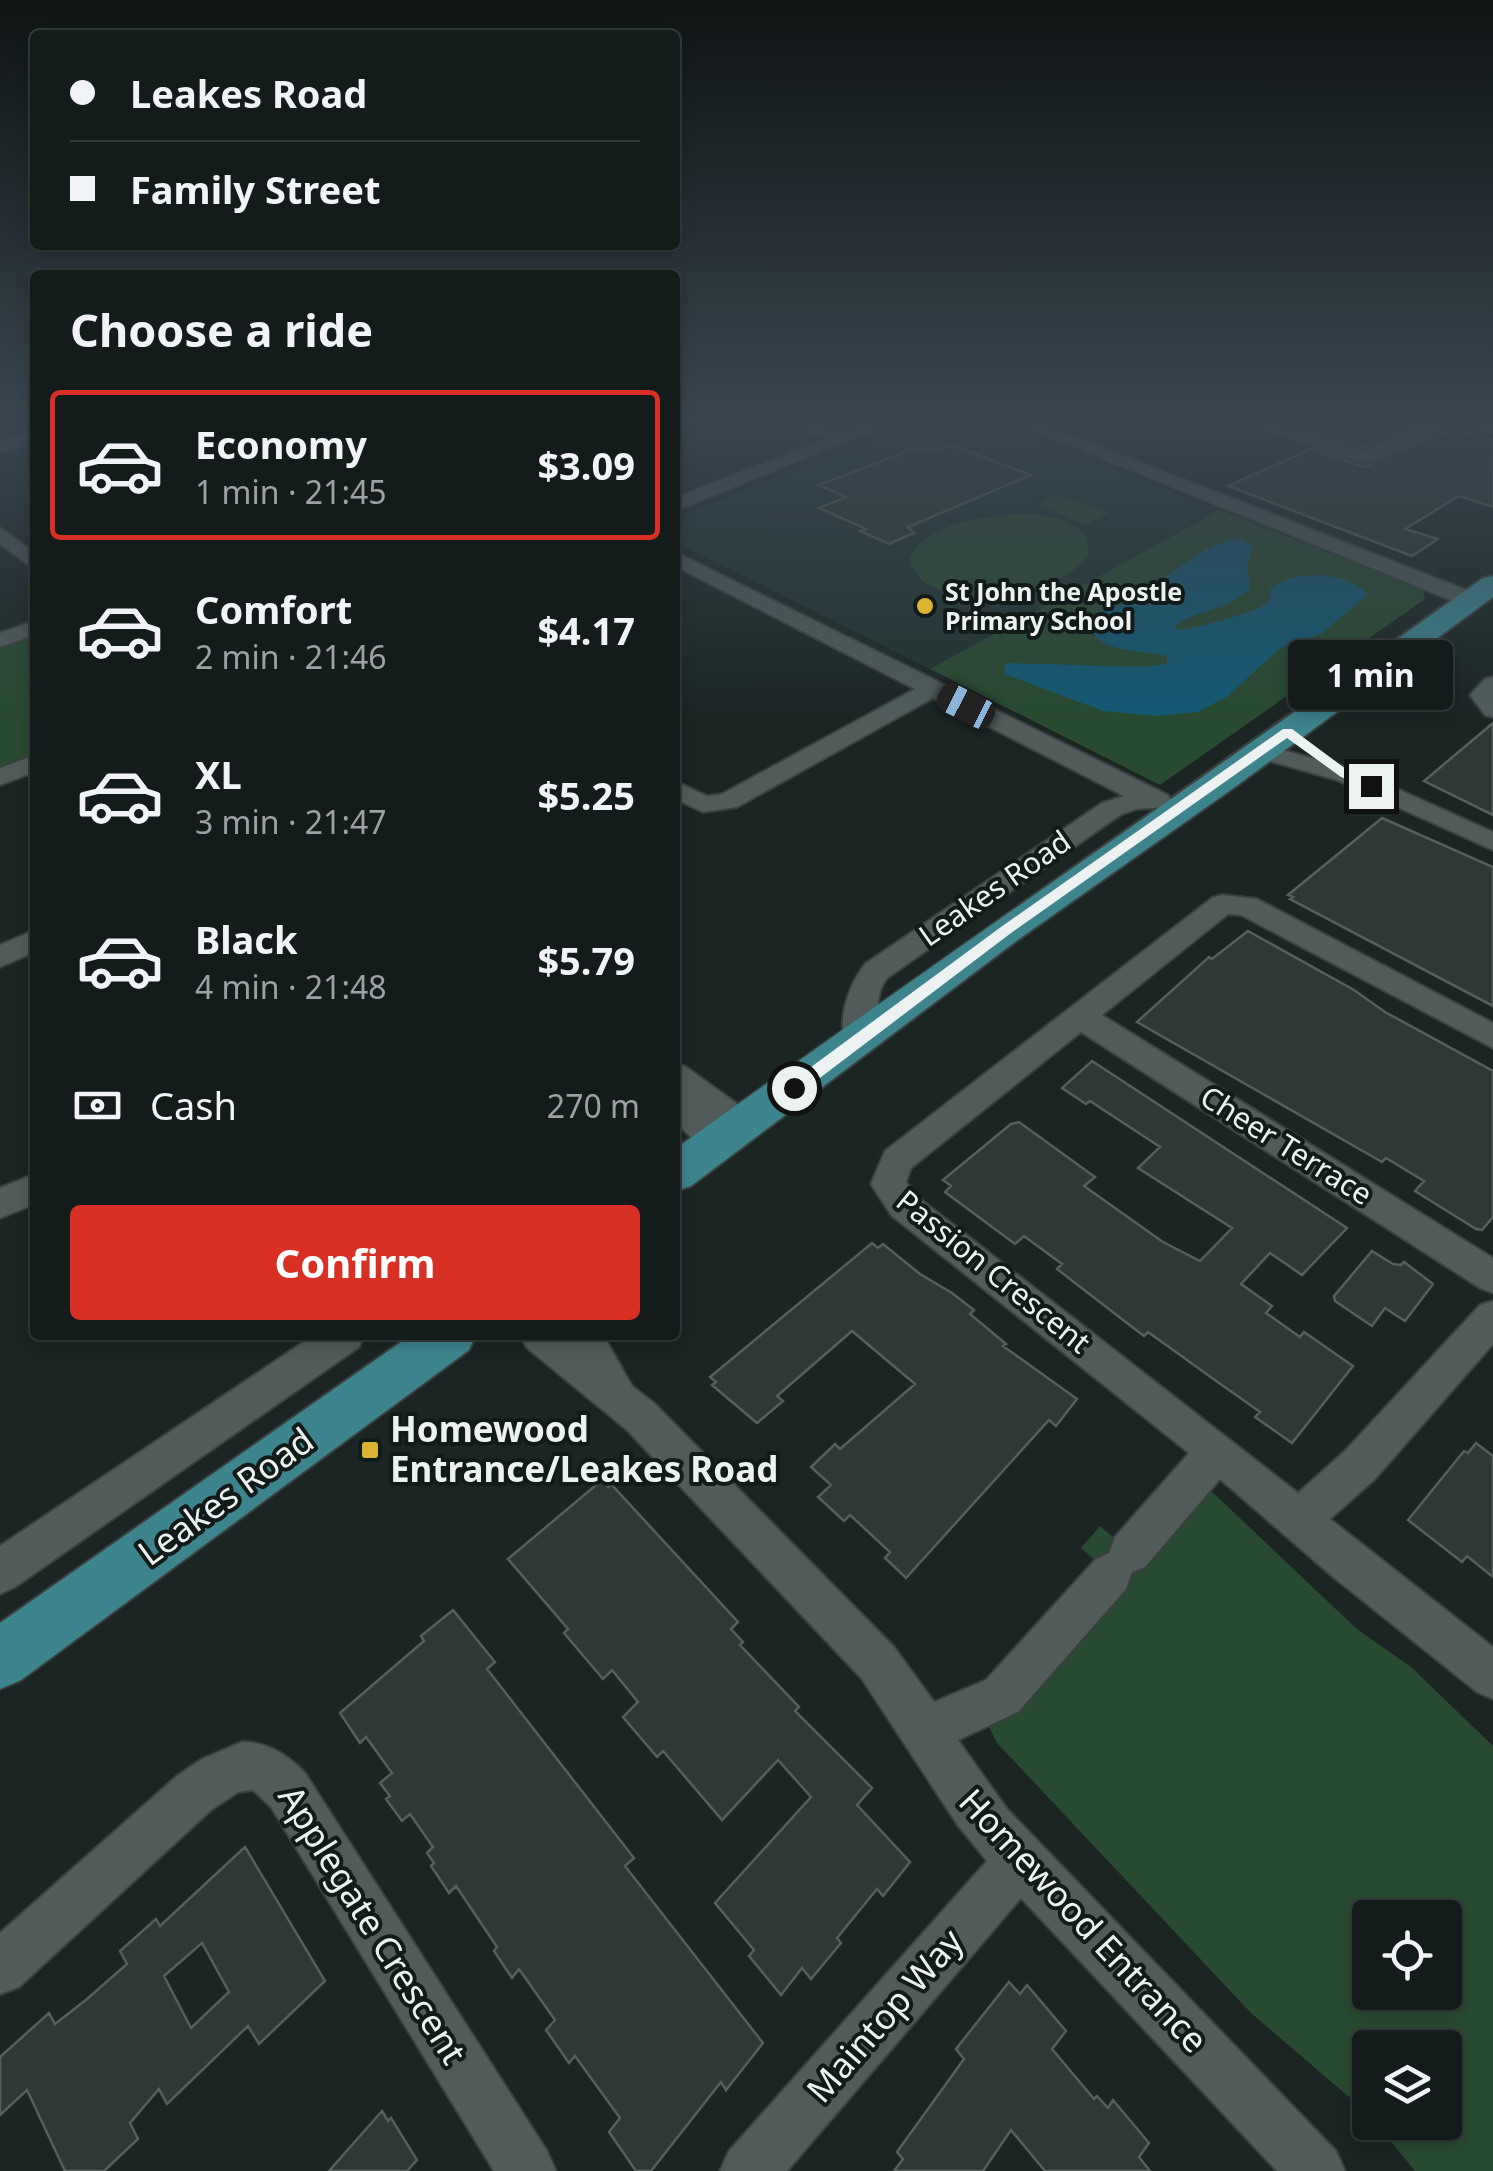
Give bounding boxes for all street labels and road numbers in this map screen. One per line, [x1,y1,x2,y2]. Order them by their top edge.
street label: Leakes Road [910,820,1078,955]
street label: Cheer Terrace [1193,1076,1381,1214]
street label: Passion Crescent [888,1180,1100,1362]
street label: Leakes Road [128,1416,322,1575]
street label: Applegate Crescent [269,1776,478,2072]
street label: Homewood Entrance [949,1778,1219,2062]
street label: Maintop Way [795,1918,972,2112]

